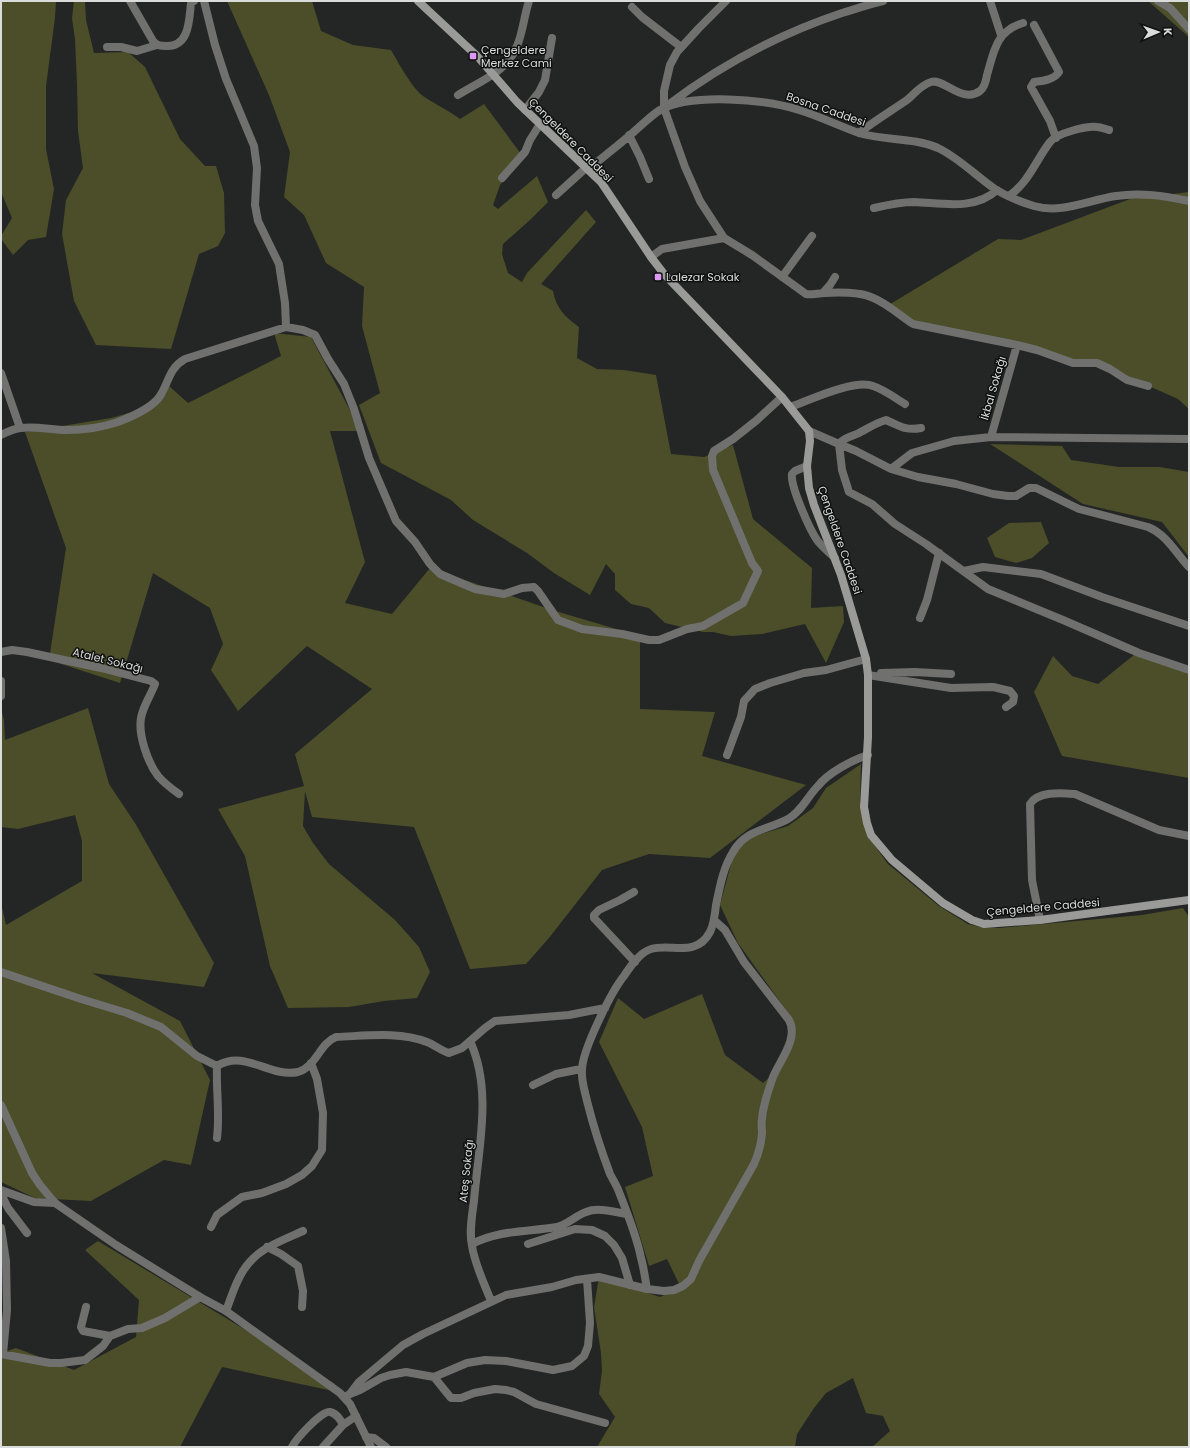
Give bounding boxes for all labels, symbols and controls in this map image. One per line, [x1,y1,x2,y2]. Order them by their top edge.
north arrow [1138,12,1178,52]
text: K [1160,28,1176,36]
place label: Çengeldere Merkez Cami [481,42,552,71]
marker: Çengeldere Merkez Cami [468,51,478,61]
street label: Bosna Caddesi [784,88,868,130]
street label: Çengeldere Caddesi [525,94,617,186]
place label: Lalezar Sokak [666,269,740,285]
marker: Lalezar Sokak [653,272,663,282]
street label: İkbal Sokağı [976,354,1010,422]
street label: Çengeldere Caddesi [814,484,866,597]
street label: Atalet Sokağı [71,644,145,676]
street label: Çengeldere Caddesi [986,894,1101,920]
street label: Ateş Sokağı [455,1139,477,1203]

